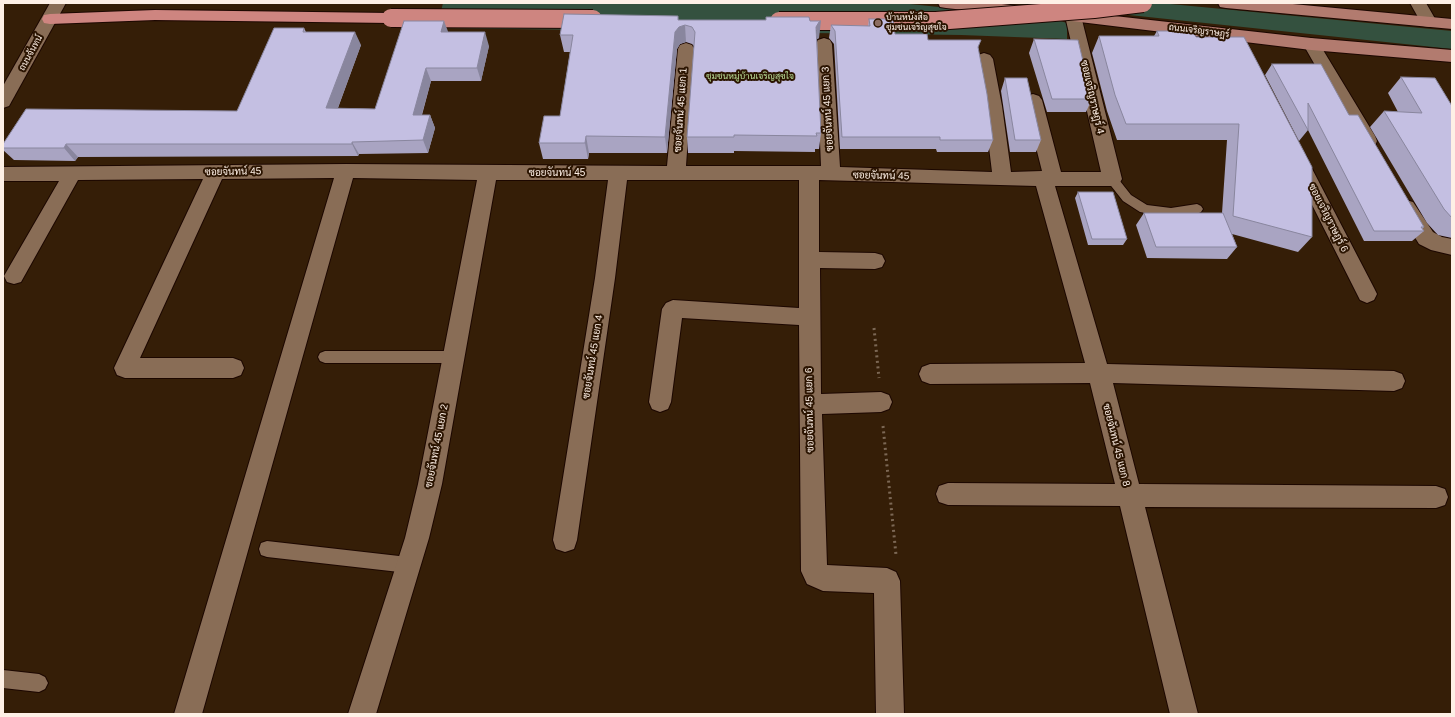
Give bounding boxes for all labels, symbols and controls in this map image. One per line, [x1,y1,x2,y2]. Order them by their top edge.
place label: บ้านหนังสือ ชุมชนเจริญสุขใจ [886,13,947,34]
marker: บ้านหนังสือ ชุมชนเจริญสุขใจ [873,18,883,28]
street label: ถนนเจริญราษฎร์ [1168,22,1230,40]
street label: ถนนจันทน์ [17,33,45,73]
street label: ซอยเจริญราษฎร์ 4 [1078,59,1106,135]
street label: ซอยจันทน์ 45 แยก 3 [820,66,836,152]
street label: ซอยจันทน์ 45 แยก 1 [672,67,690,153]
district label: ชุมชนหมู่บ้านเจริญสุขใจ [706,72,794,82]
street label: ซอยจันทน์ 45 [205,166,261,178]
street label: ซอยจันทน์ 45 [529,167,585,179]
street label: ซอยจันทน์ 45 [853,170,909,182]
street label: ซอยเจริญราษฎร์ 6 [1306,182,1350,254]
street label: ซอยจันทน์ 45 แยก 4 [580,314,606,400]
street label: ซอยจันทน์ 45 แยก 6 [803,367,817,453]
street label: ซอยจันทน์ 45 แยก 8 [1100,402,1132,488]
street label: ซอยจันทน์ 45 แยก 2 [423,403,451,489]

